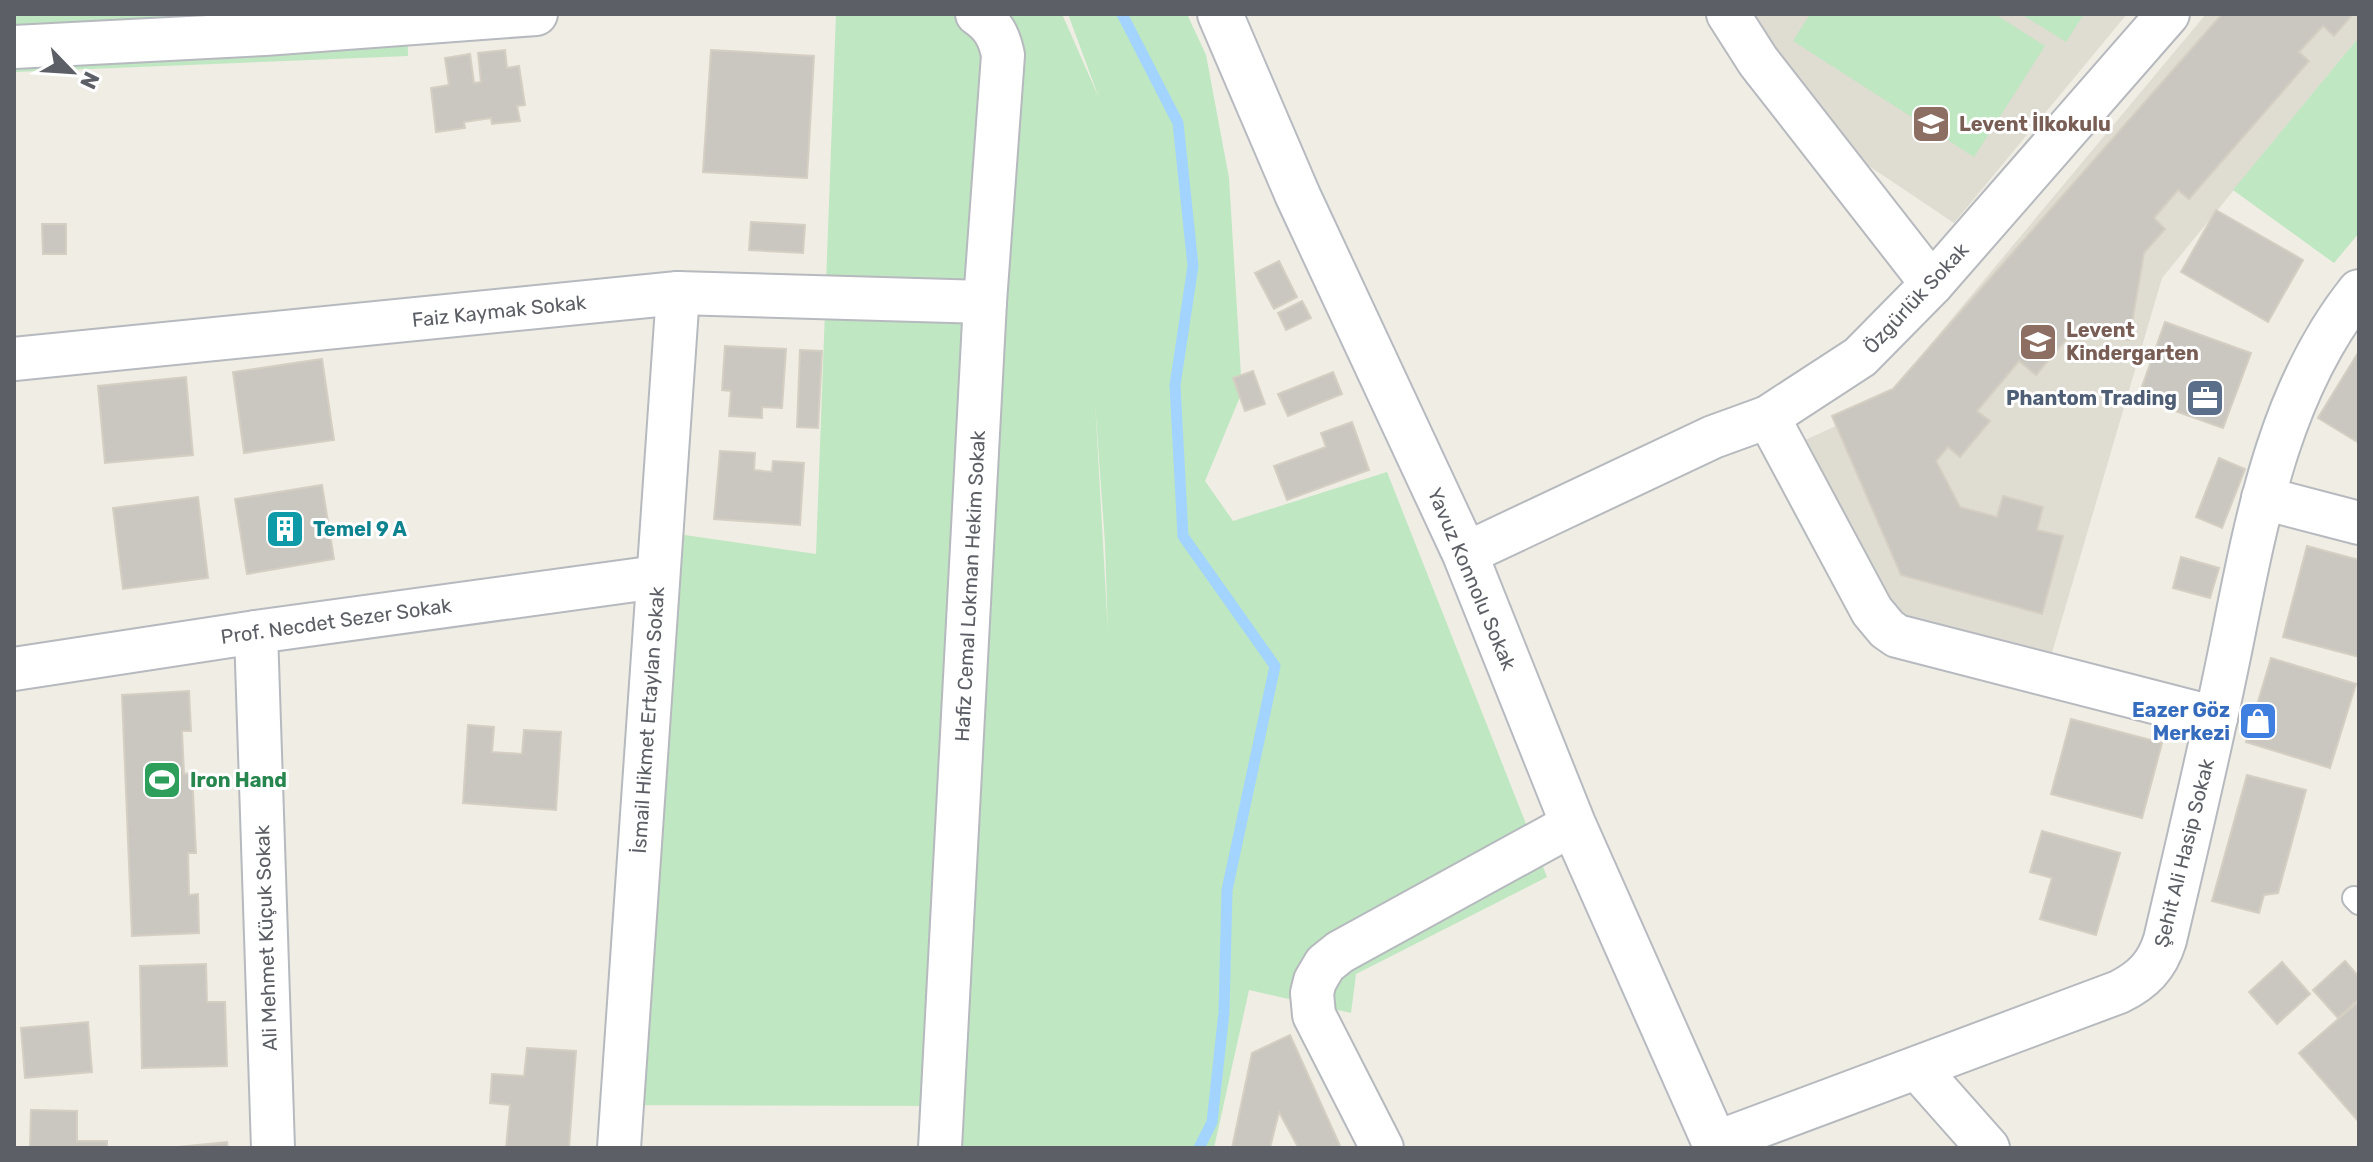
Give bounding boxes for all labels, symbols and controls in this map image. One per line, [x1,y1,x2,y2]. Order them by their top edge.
north arrow [32,32,112,112]
text: N [74,67,105,93]
school or university icon: Levent İlkokulu [1910,103,1952,145]
place label: Levent İlkokulu [1959,112,2111,136]
street label: Özgürlük Sokak [1859,237,1974,358]
street label: Faiz Kaymak Sokak [411,290,588,332]
place label: Levent Kindergarten [2066,318,2199,365]
school or university icon: Levent Kindergarten [2017,321,2059,363]
office icon: Phantom Trading [2184,377,2226,419]
place label: Phantom Trading [2006,386,2177,410]
street label: Hafiz Cemal Lokman Hekim Sokak [950,429,990,742]
street label: Yavuz Konnolu Sokak [1423,484,1522,674]
building icon: Temel 9 A [264,508,306,550]
place label: Temel 9 A [313,517,407,541]
street label: İsmail Hikmet Ertaylan Sokak [627,585,669,854]
street label: Prof. Necdet Sezer Sokak [219,593,454,649]
place label: Eazer Göz Merkezi [2132,698,2230,745]
shop icon: Eazer Göz Merkezi [2237,700,2279,742]
street label: Şehit Ali Hasip Sokak [2149,756,2219,950]
sports icon: Iron Hand [141,759,183,801]
place label: Iron Hand [190,768,287,792]
street label: Ali Mehmet Küçuk Sokak [250,824,282,1051]

